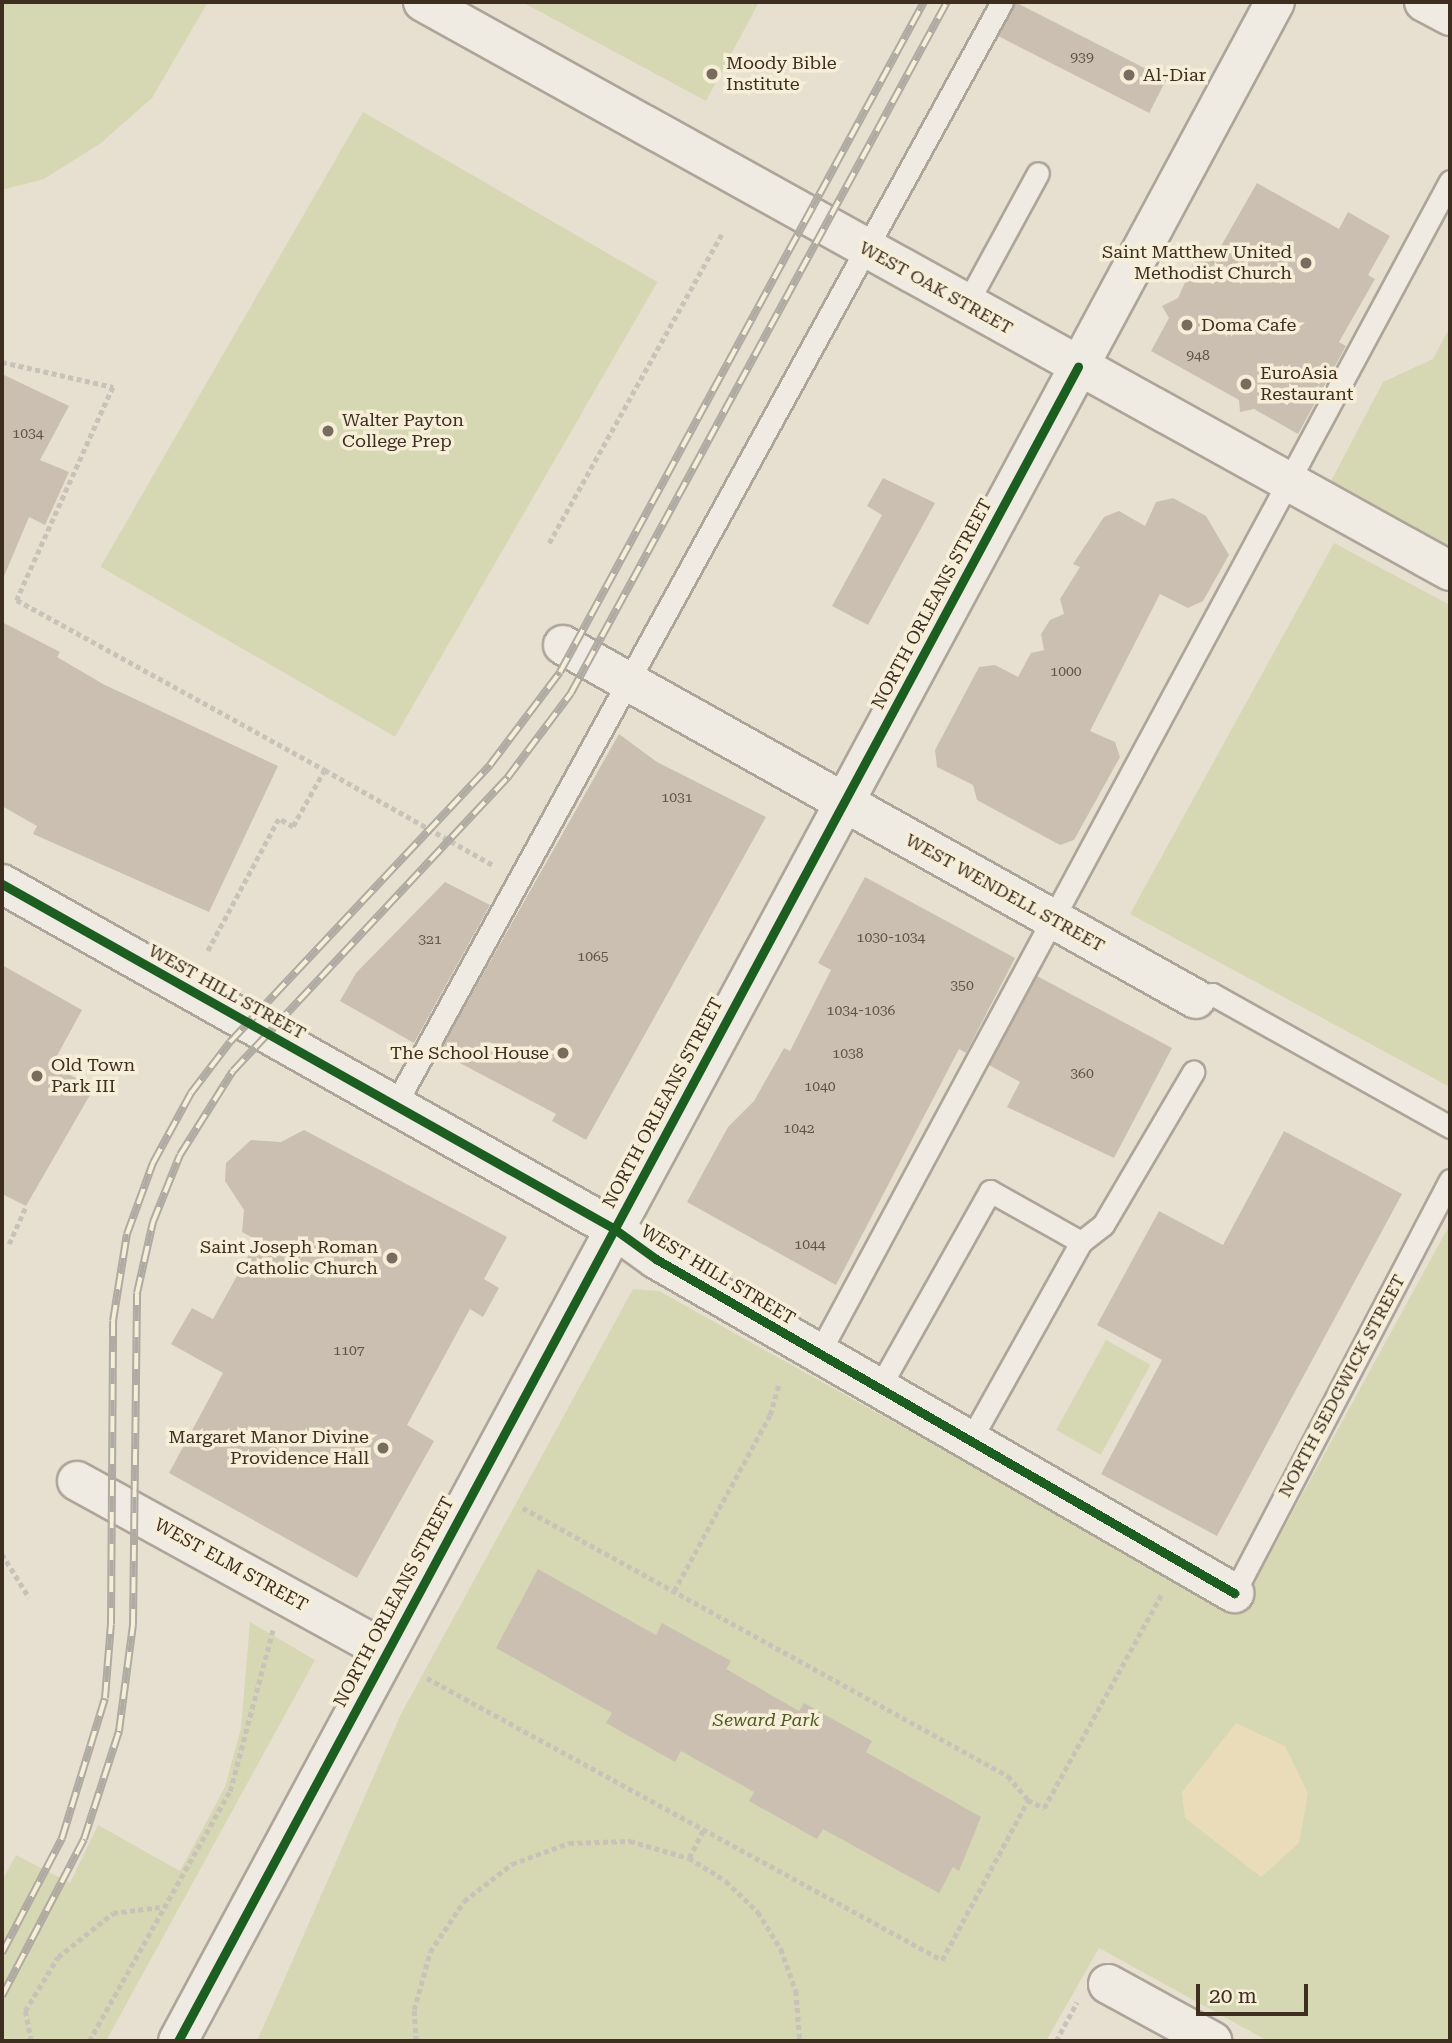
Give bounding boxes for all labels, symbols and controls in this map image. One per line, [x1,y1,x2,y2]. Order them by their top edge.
house number: 939 [1070,49,1094,65]
place label: Moody Bible Institute [726,53,837,96]
place label: Al-Diar [1143,64,1206,86]
marker: Moody Bible Institute [704,66,720,82]
marker: Al-Diar [1121,67,1137,83]
street label: WEST OAK STREET [856,237,1016,339]
place label: Saint Matthew United Methodist Church [1102,242,1292,284]
marker: Saint Matthew United Methodist Church [1298,255,1314,271]
place label: Doma Cafe [1201,314,1296,336]
marker: Doma Cafe [1179,317,1195,333]
house number: 948 [1186,347,1210,363]
place label: EuroAsia Restaurant [1260,363,1353,406]
marker: EuroAsia Restaurant [1238,376,1254,392]
place label: Walter Payton College Prep [342,410,464,452]
marker: Walter Payton College Prep [320,423,336,439]
house number: 1034 [12,425,44,441]
street label: NORTH ORLEANS STREET [867,495,997,713]
house number: 1000 [1050,663,1082,679]
house number: 1031 [661,789,693,805]
street label: WEST WENDELL STREET [902,829,1108,957]
house number: 1030-1034 [857,929,925,945]
house number: 321 [418,931,442,947]
street label: WEST HILL STREET [145,940,309,1044]
house number: 1065 [577,948,609,964]
house number: 350 [950,977,974,993]
street label: NORTH ORLEANS STREET [598,994,728,1212]
house number: 1034-1036 [827,1002,895,1018]
place label: The School House [390,1042,549,1064]
marker: The School House [555,1045,571,1061]
house number: 1038 [832,1045,864,1061]
place label: Old Town Park III [51,1055,135,1098]
house number: 360 [1070,1065,1094,1081]
marker: Old Town Park III [29,1068,45,1084]
house number: 1040 [804,1078,836,1094]
house number: 1042 [783,1120,815,1136]
street label: WEST HILL STREET [637,1220,799,1330]
house number: 1044 [794,1236,826,1252]
place label: Saint Joseph Roman Catholic Church [200,1237,378,1280]
marker: Saint Joseph Roman Catholic Church [384,1250,400,1266]
street label: NORTH SEDGWICK STREET [1274,1271,1410,1501]
house number: 1107 [333,1342,365,1358]
place label: Margaret Manor Divine Providence Hall [168,1427,369,1470]
marker: Margaret Manor Divine Providence Hall [375,1440,391,1456]
street label: NORTH ORLEANS STREET [329,1493,459,1711]
street label: WEST ELM STREET [150,1514,312,1616]
park label: Seward Park [713,1709,819,1731]
scale bar [1200,1969,1312,2013]
text: 20 m [1209,1984,1257,2008]

